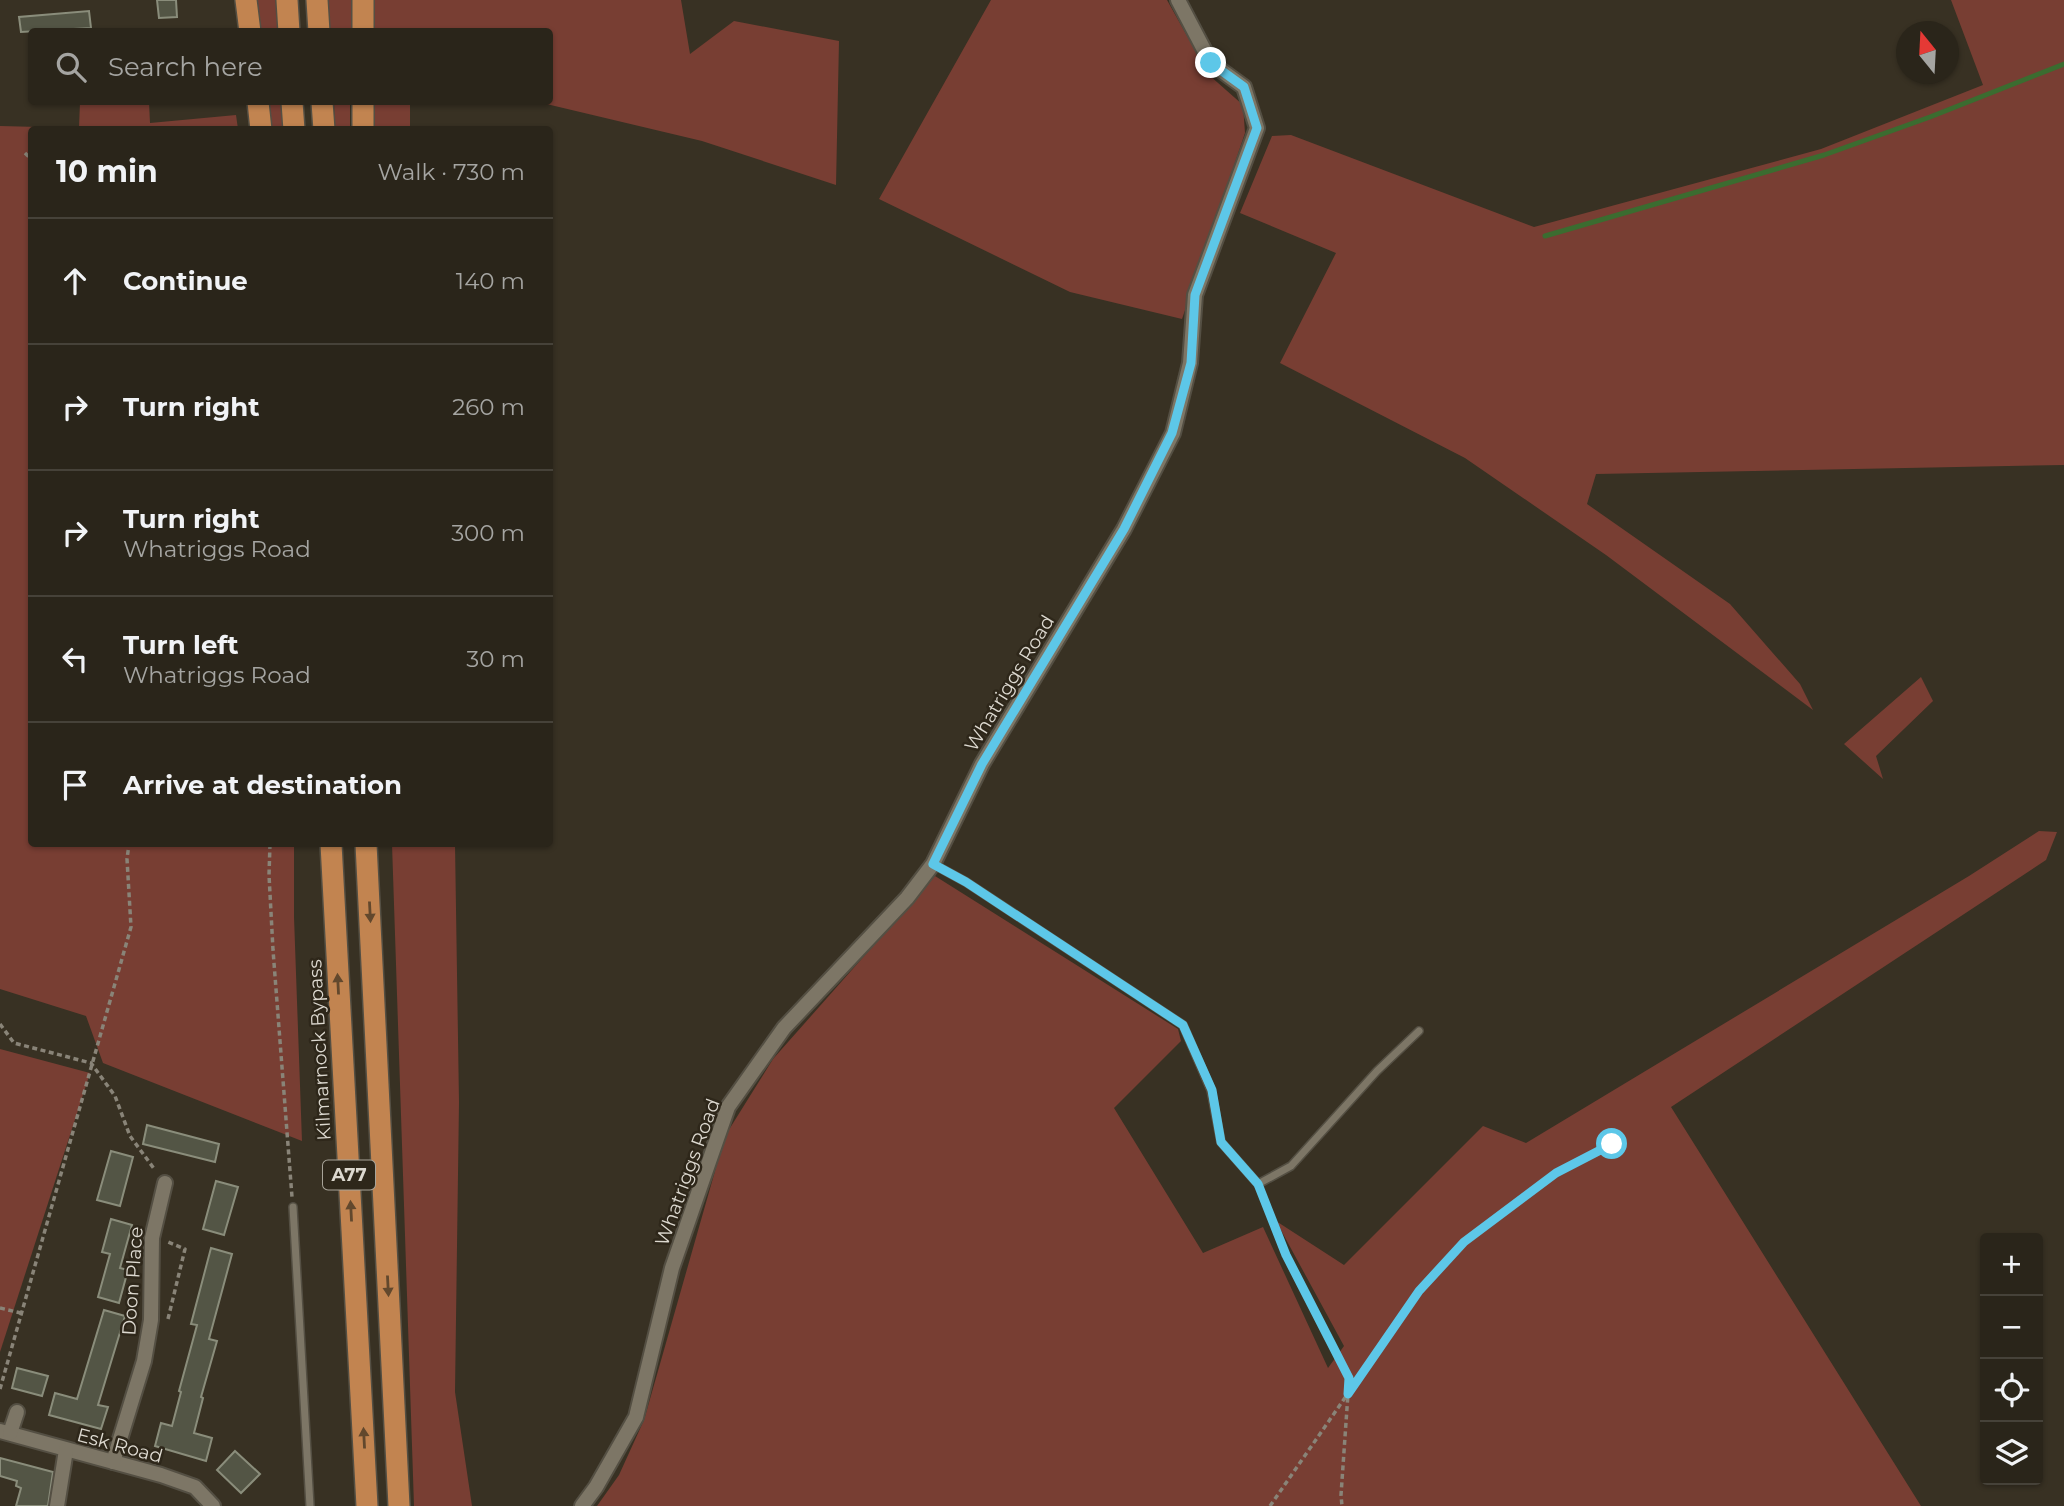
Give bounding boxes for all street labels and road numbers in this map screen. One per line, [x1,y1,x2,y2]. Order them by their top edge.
street label: Whatriggs Road [960,611,1059,756]
street label: Kilmarnock Bypass [303,959,336,1141]
street label: Whatriggs Road [650,1095,725,1249]
road number: A77 [323,1160,375,1190]
street label: Doon Place [117,1226,148,1336]
street label: Esk Road [74,1423,165,1468]

